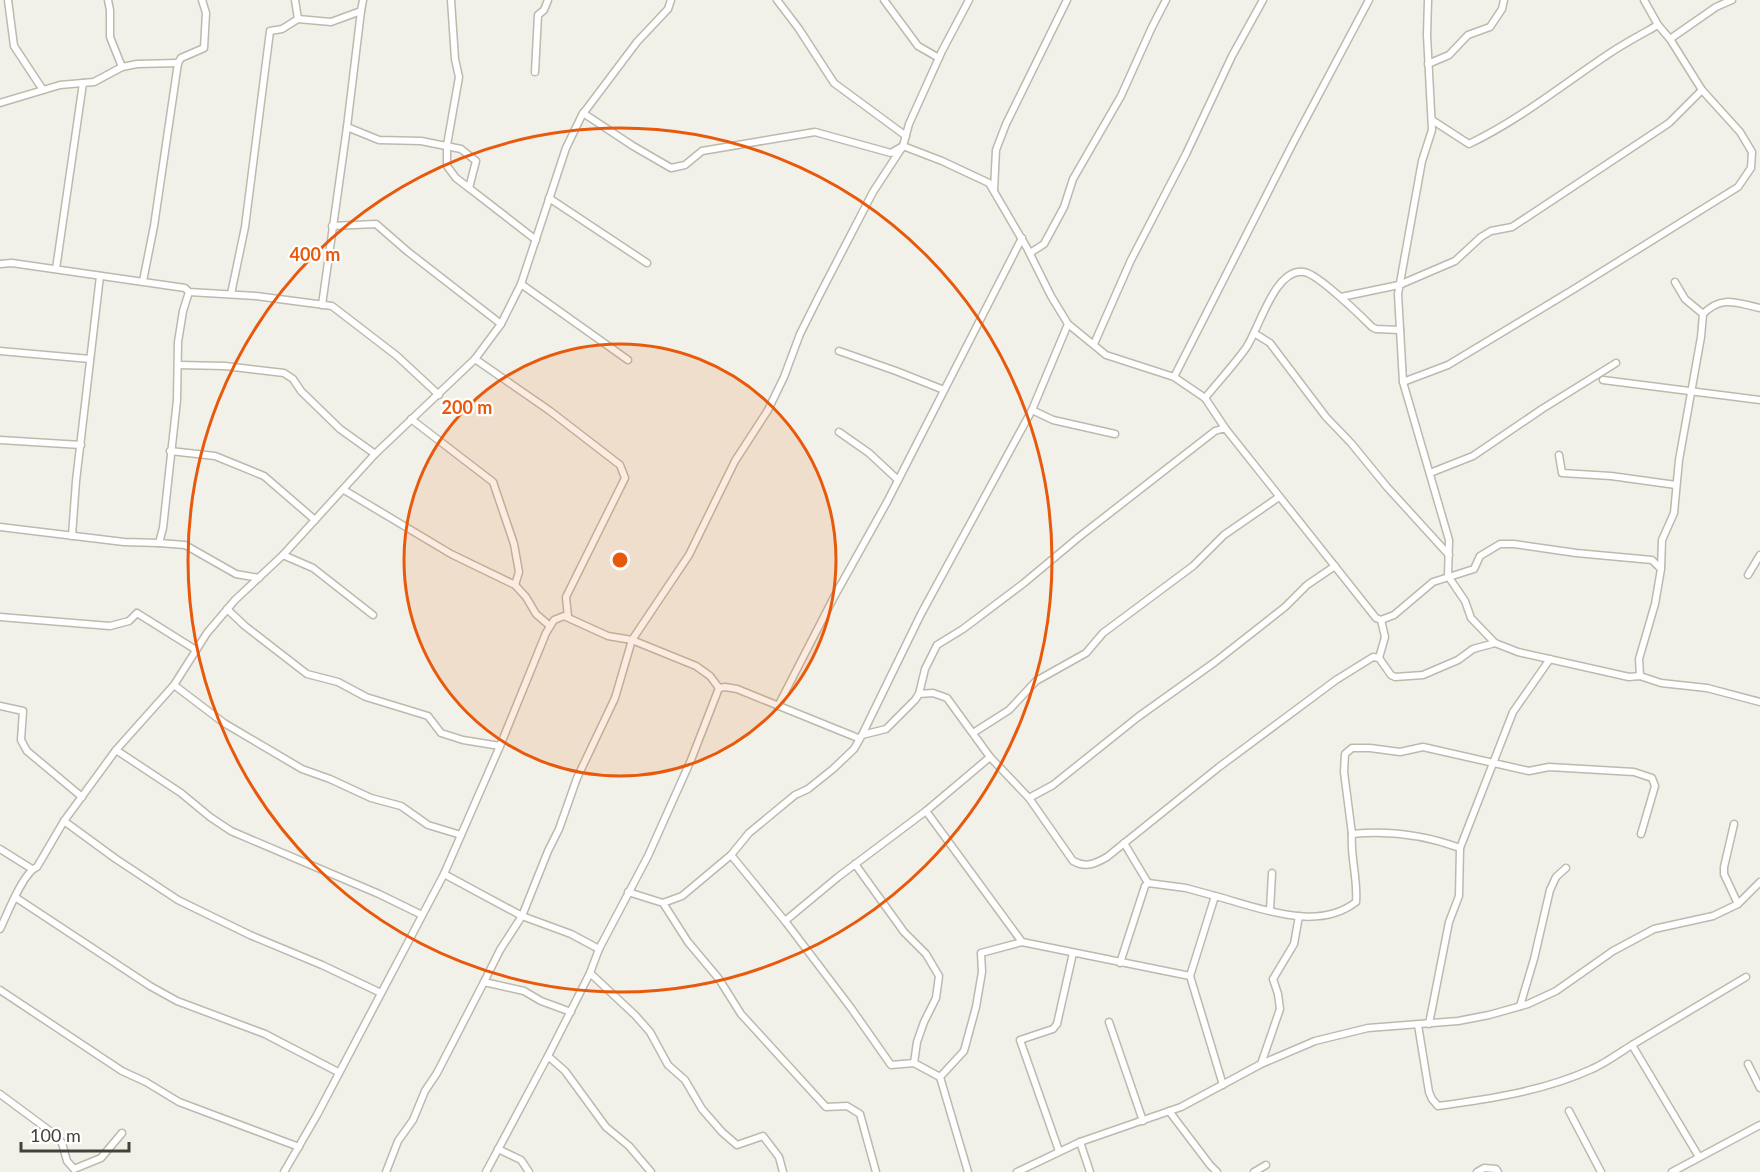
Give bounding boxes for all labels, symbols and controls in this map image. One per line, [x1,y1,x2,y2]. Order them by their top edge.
text: 400 m [290,243,340,265]
text: 200 m [442,396,492,418]
centre of rings [610,550,630,570]
scale bar [21,1115,129,1153]
text: 100 m [30,1124,81,1146]

